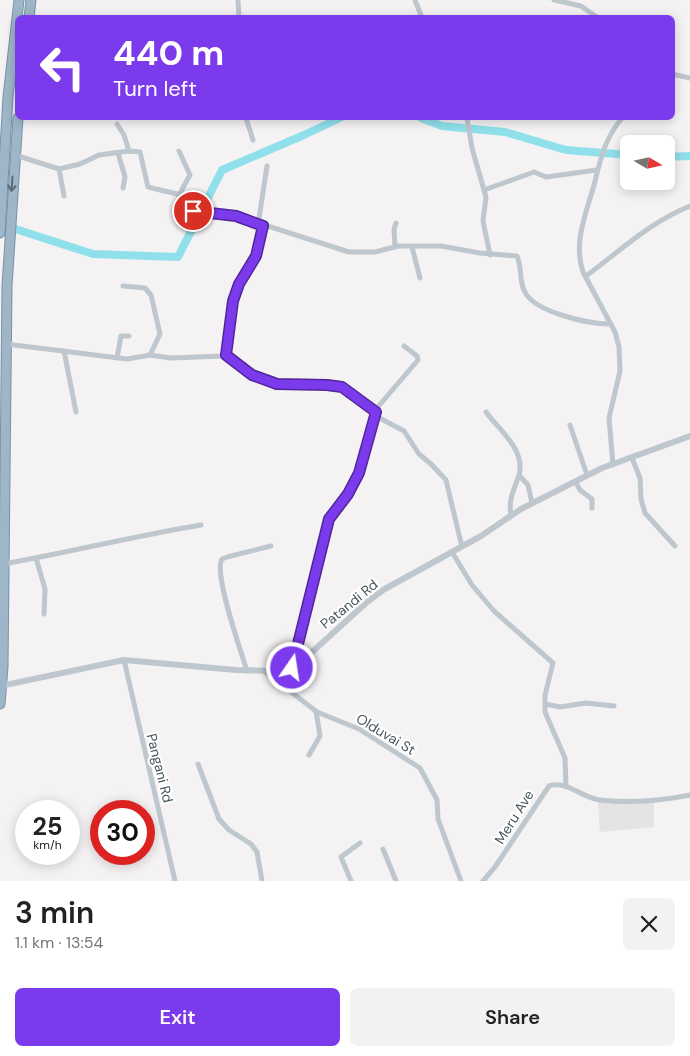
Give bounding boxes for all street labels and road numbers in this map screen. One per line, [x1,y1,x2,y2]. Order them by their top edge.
street label: Patandi Rd [317,575,381,633]
street label: Olduvai St [353,709,419,759]
street label: Pangani Rd [143,732,177,804]
street label: Meru Ave [490,787,538,847]

